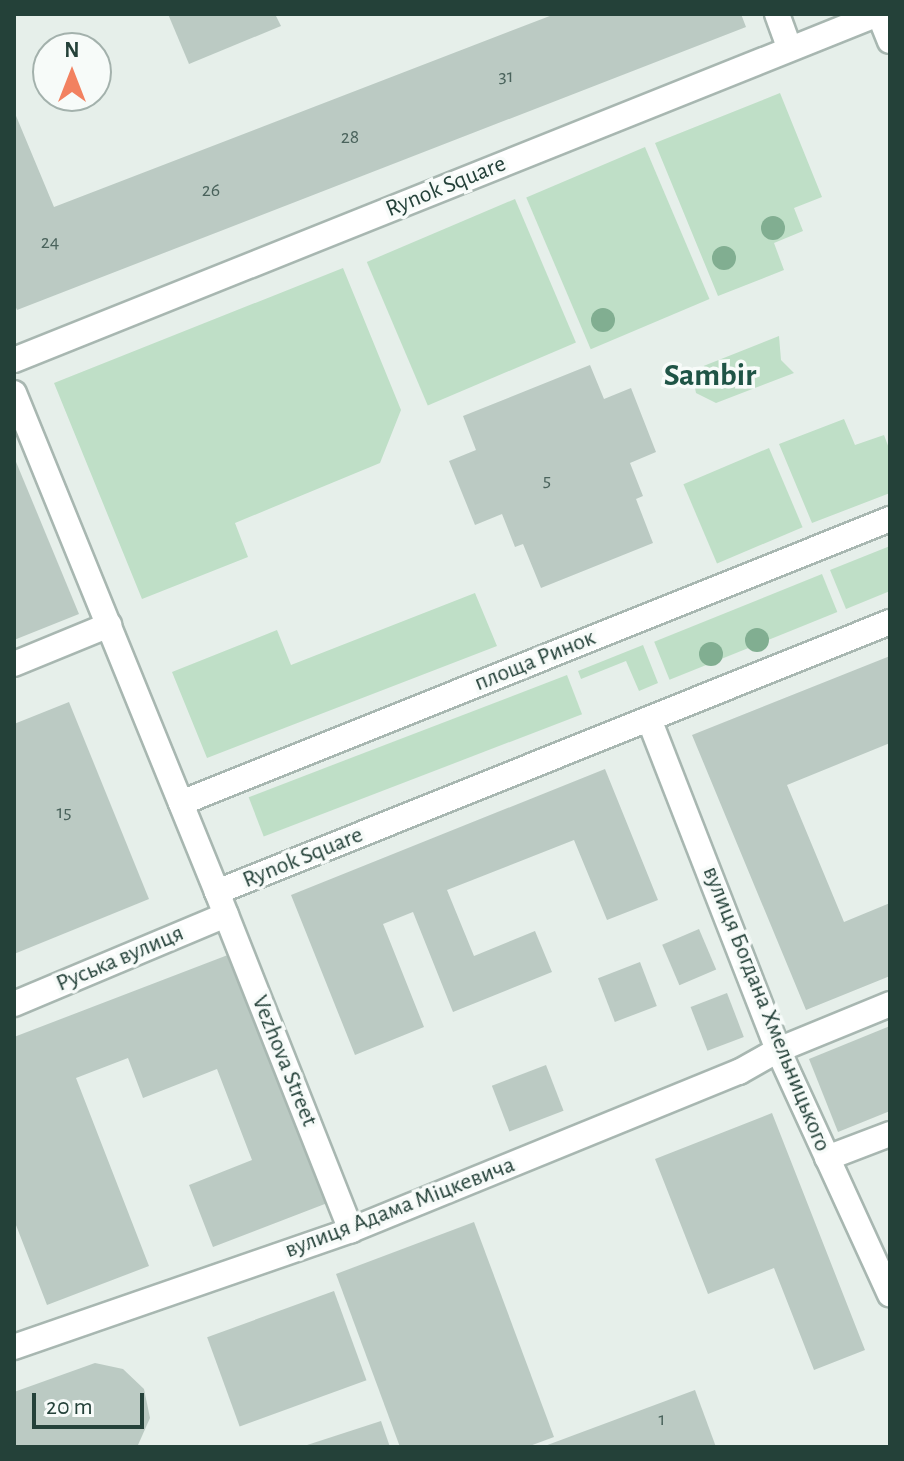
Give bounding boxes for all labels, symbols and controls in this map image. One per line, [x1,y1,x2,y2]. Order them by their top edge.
north arrow [32,32,112,112]
text: N [64,39,80,61]
house number: 31 [498,64,514,88]
house number: 28 [341,125,359,149]
street label: Rynok Square [382,150,510,224]
house number: 26 [202,178,220,202]
house number: 24 [41,230,59,254]
district label: Sambir [664,356,756,394]
house number: 5 [543,468,551,492]
street label: площа Ринок [470,624,600,698]
house number: 15 [56,800,72,824]
street label: Rynok Square [239,821,367,895]
street label: вулиця Богдана Хмельницького [696,862,836,1156]
street label: Руська вулиця [52,919,188,999]
street label: Vezhova Street [245,991,323,1131]
street label: вулиця Адама Міцкевича [281,1151,519,1265]
scale bar [36,1377,148,1427]
text: 20 m [46,1395,93,1419]
house number: 1 [659,1407,665,1431]

